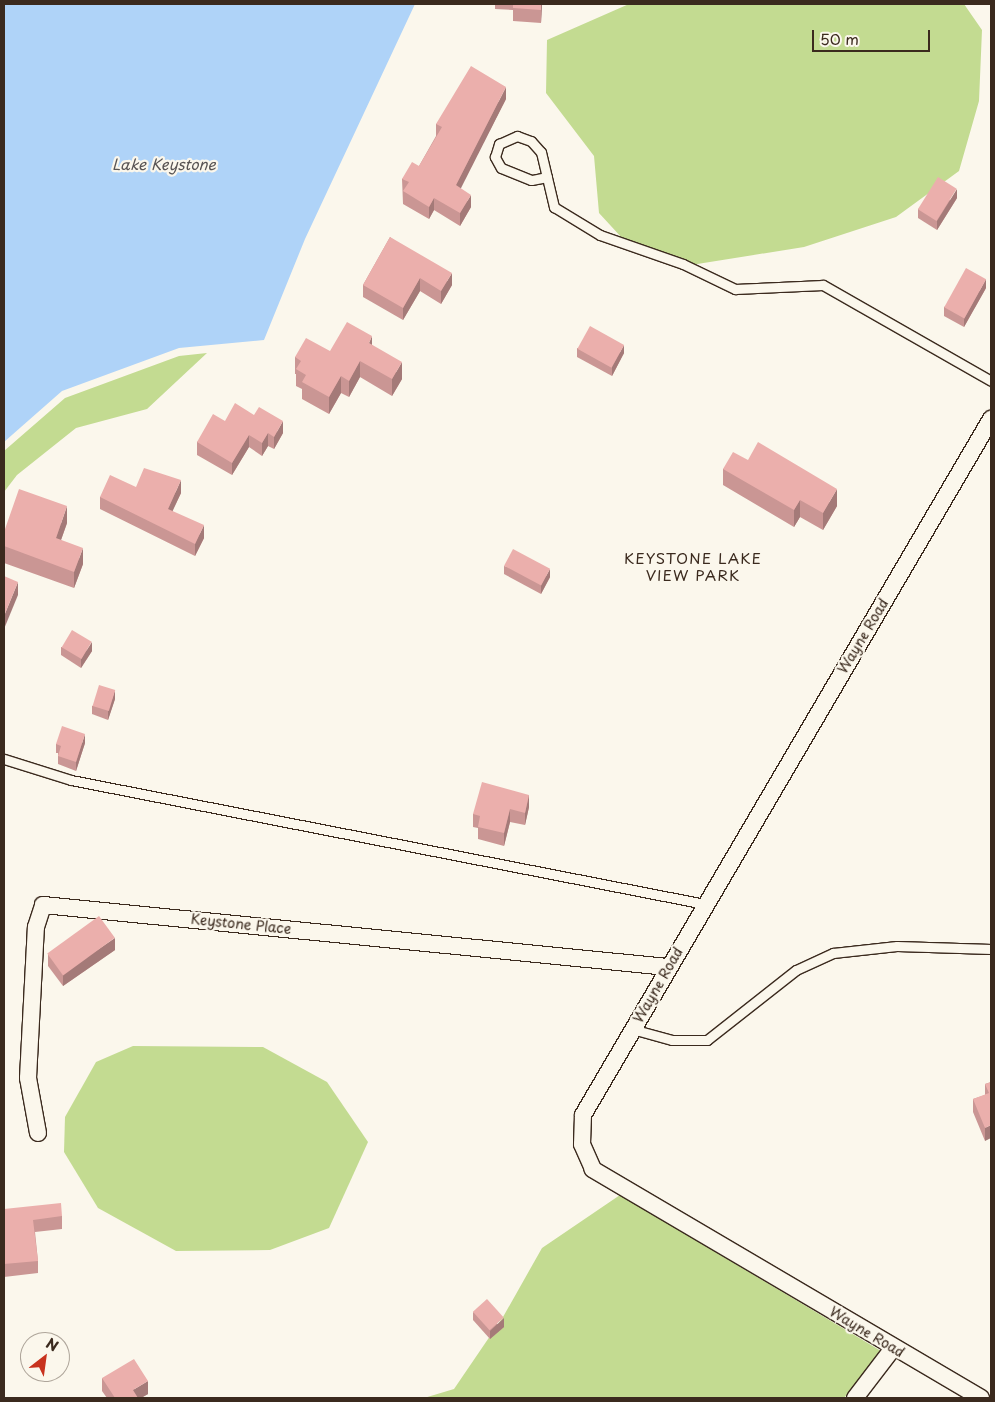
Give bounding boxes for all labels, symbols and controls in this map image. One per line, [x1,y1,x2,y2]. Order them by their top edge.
scale bar [815,20,932,52]
text: 50 m [820,27,859,50]
water label: Lake Keystone [112,155,216,173]
district label: KEYSTONE LAKE VIEW PARK [623,548,763,583]
street label: Wayne Road [834,595,892,677]
street label: Keystone Place [190,910,292,938]
street label: Wayne Road [629,944,687,1026]
street label: Wayne Road [826,1303,908,1361]
north arrow [20,1332,70,1382]
text: N [42,1333,62,1356]

